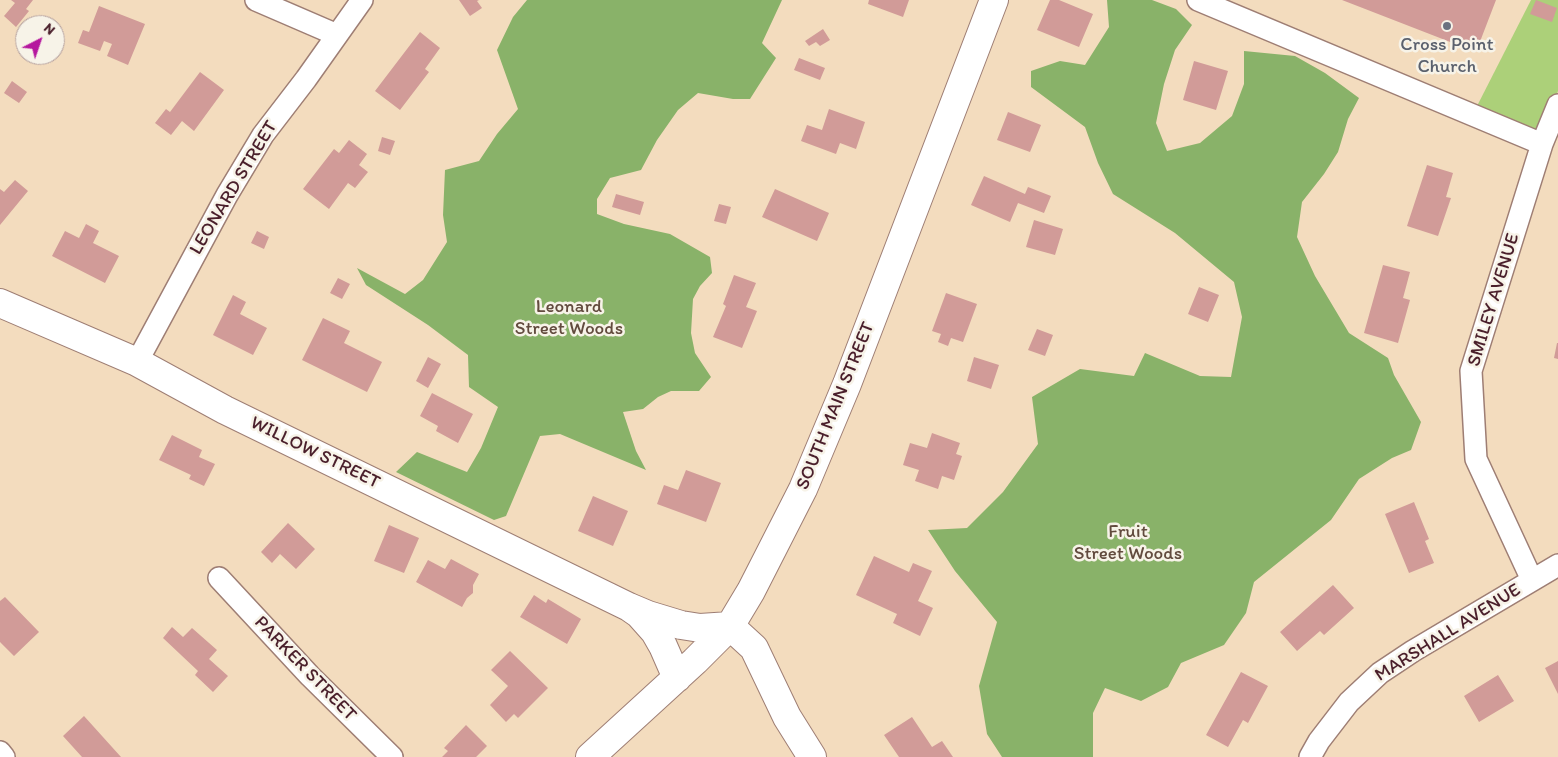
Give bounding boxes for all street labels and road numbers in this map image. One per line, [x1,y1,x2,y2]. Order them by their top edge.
street label: LEONARD STREET [185,117,283,259]
street label: SMILEY AVENUE [1463,231,1525,369]
street label: SOUTH MAIN STREET [792,319,880,493]
street label: WILLOW STREET [246,412,384,494]
street label: MARSHALL AVENUE [1371,579,1525,687]
street label: PARKER STREET [249,612,361,726]

